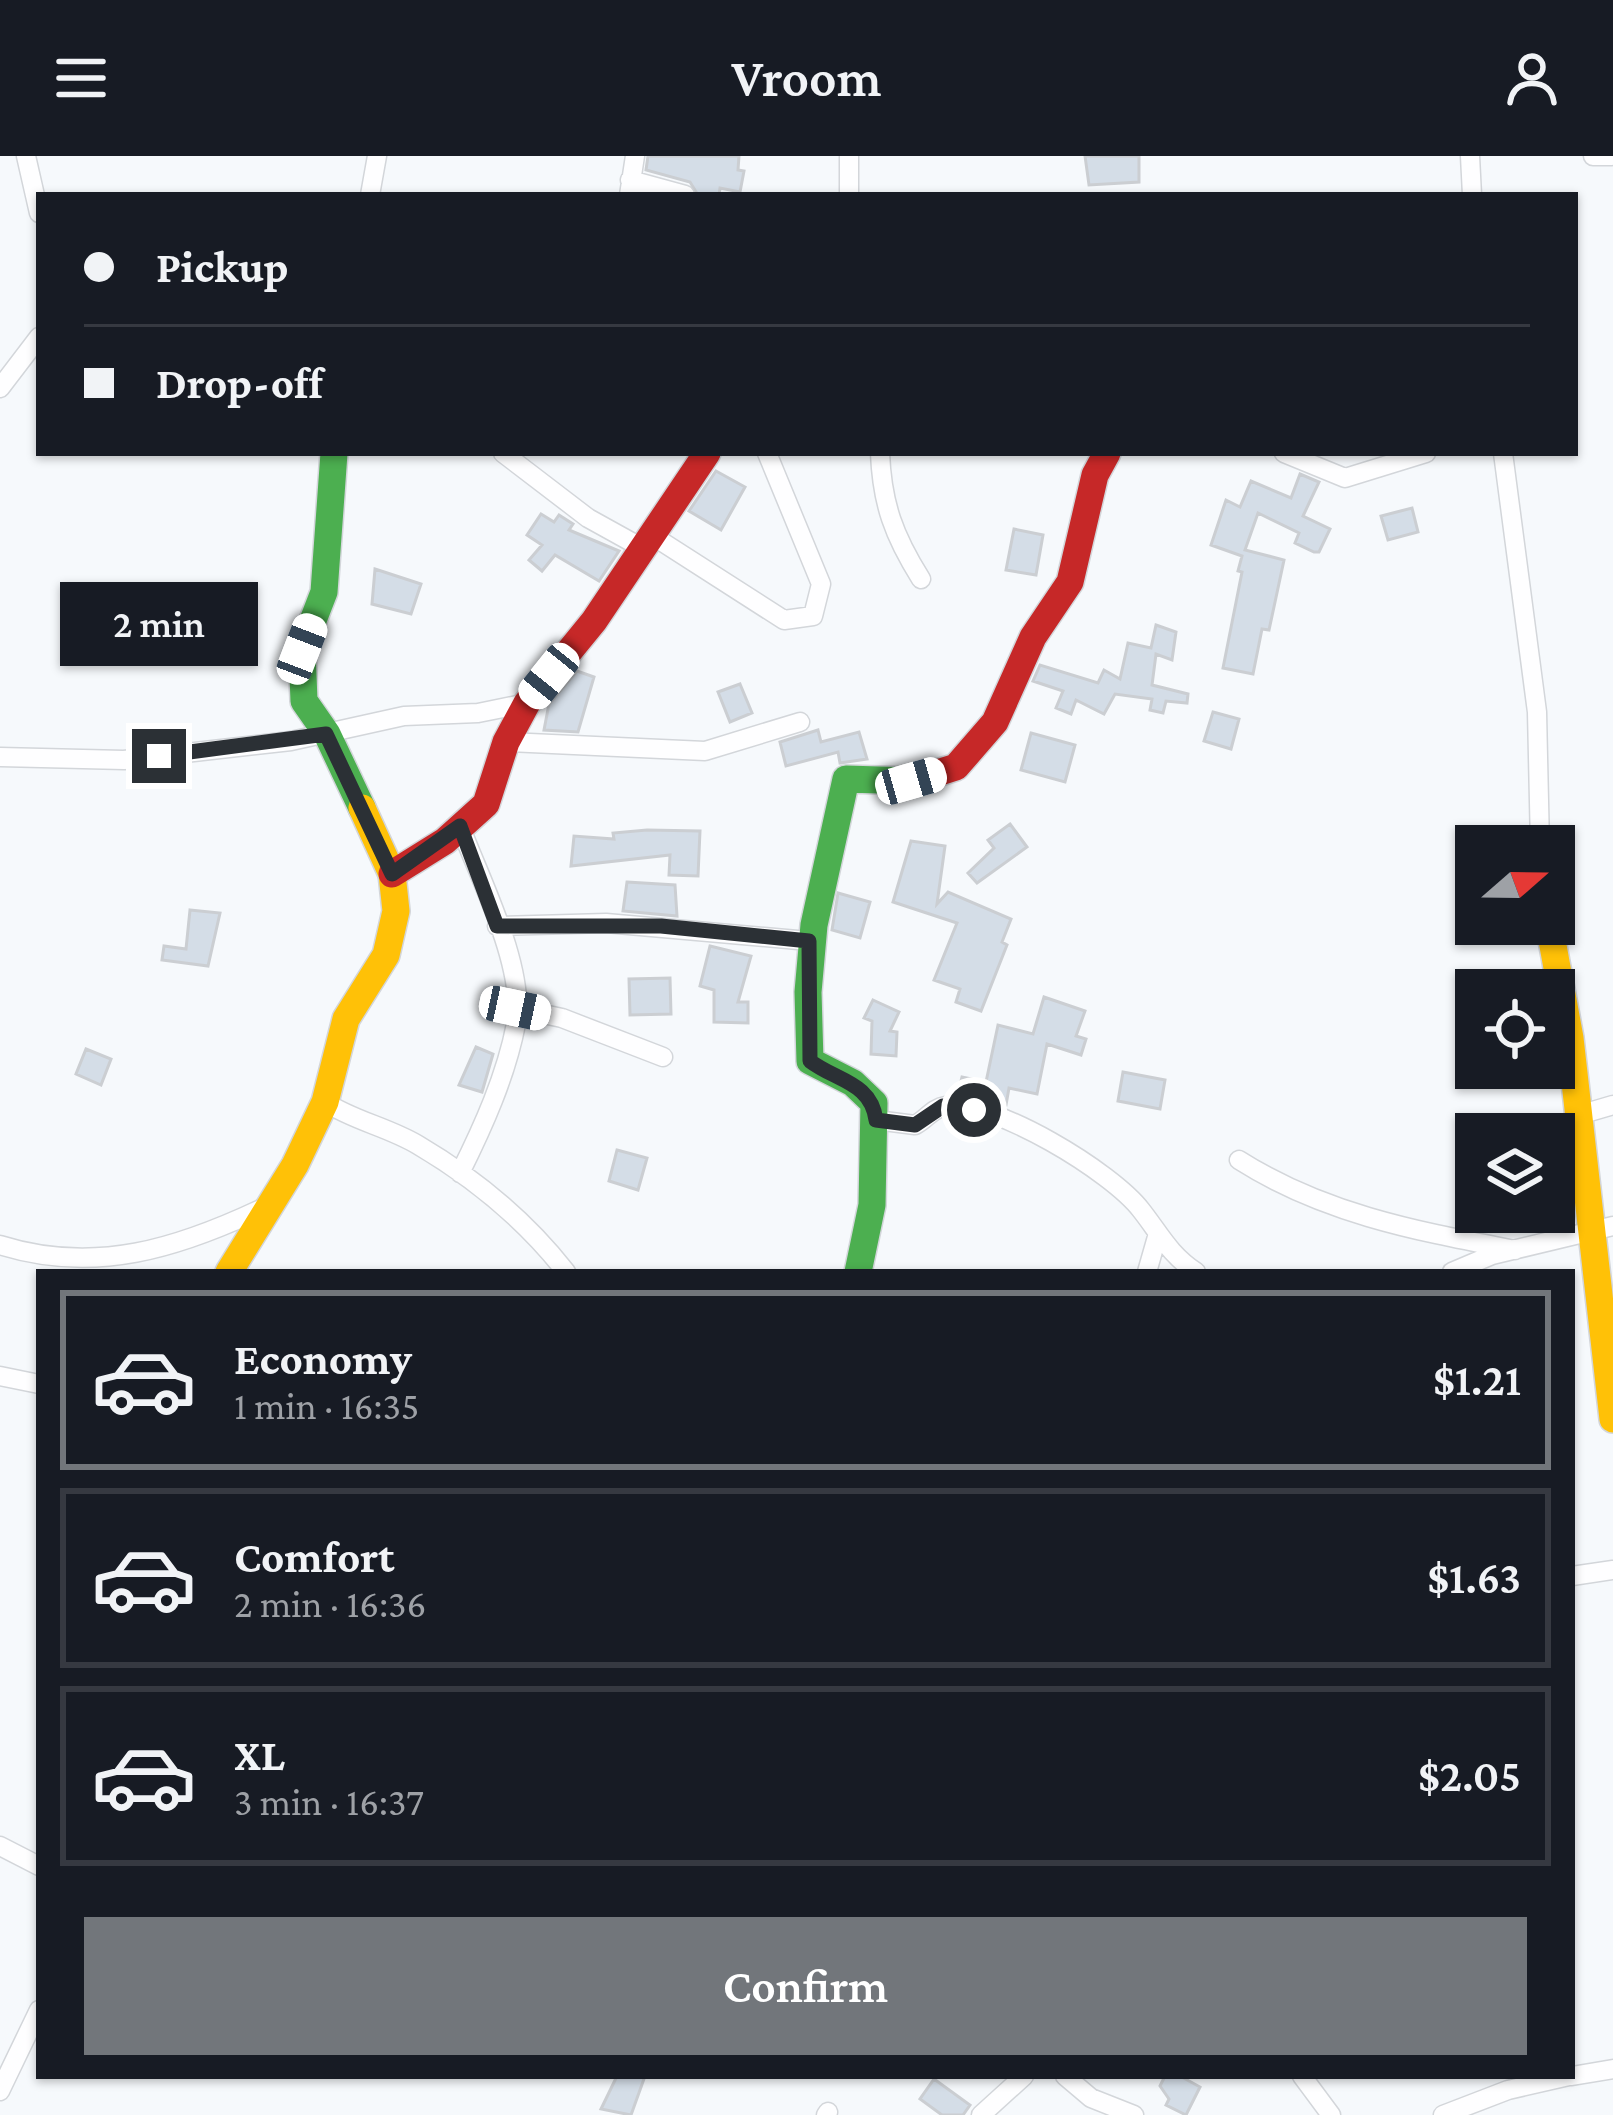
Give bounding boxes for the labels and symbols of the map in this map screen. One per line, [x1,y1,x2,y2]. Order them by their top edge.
callout: 2 min [60,582,258,666]
car [272,609,332,689]
car [512,637,586,715]
route end [132,729,186,783]
car [871,754,951,808]
north arrow [1455,825,1575,945]
car [476,983,554,1033]
route start [947,1083,1001,1137]

